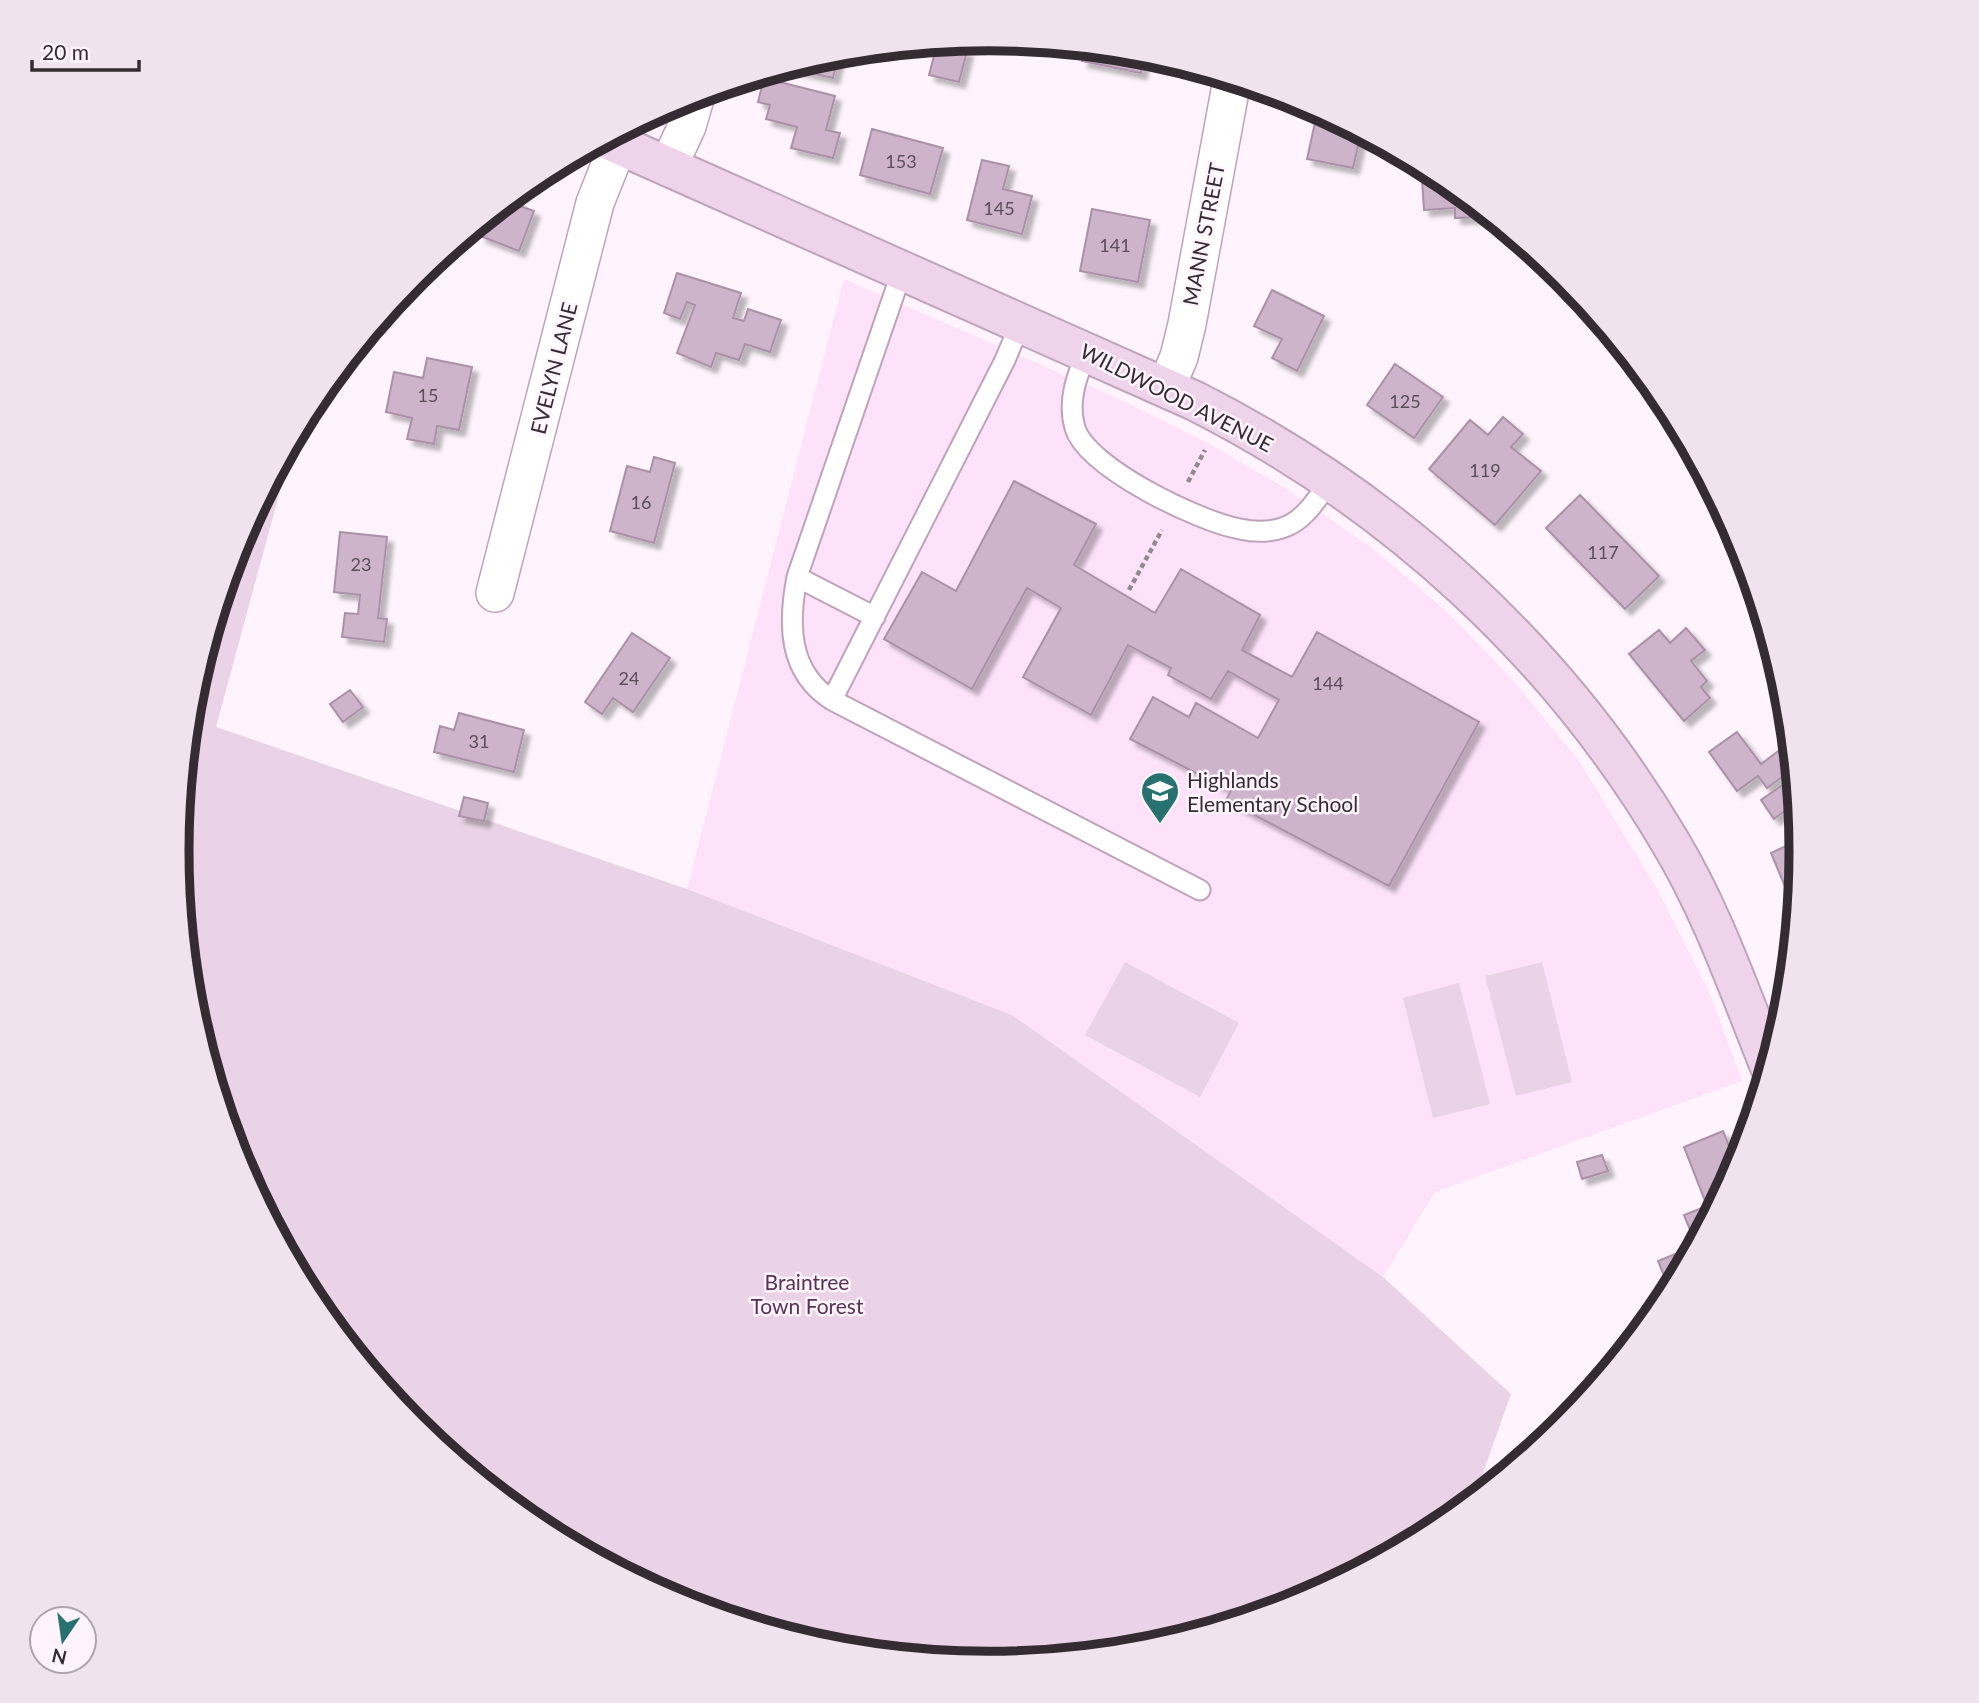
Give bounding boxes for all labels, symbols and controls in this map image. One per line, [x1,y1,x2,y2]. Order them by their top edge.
scale bar [32,28,138,72]
text: 20 m [42,39,89,64]
house number: 153 [885,150,917,172]
street label: MANN STREET [1177,160,1229,307]
house number: 145 [983,197,1015,219]
house number: 141 [1099,234,1131,256]
street label: EVELYN LANE [525,300,581,436]
street label: WILDWOOD AVENUE [1076,338,1278,456]
house number: 15 [418,384,438,406]
house number: 125 [1389,390,1421,412]
house number: 119 [1469,459,1501,481]
house number: 16 [631,491,651,513]
house number: 117 [1587,541,1619,563]
house number: 23 [351,553,371,575]
house number: 24 [619,667,639,689]
house number: 144 [1312,672,1344,694]
house number: 31 [469,730,489,752]
place label: Highlands Elementary School [1187,767,1358,816]
school or university icon: Highlands Elementary School [1139,770,1181,825]
park label: Braintree Town Forest [751,1269,864,1318]
north arrow [28,1605,98,1675]
text: N [49,1644,69,1670]

